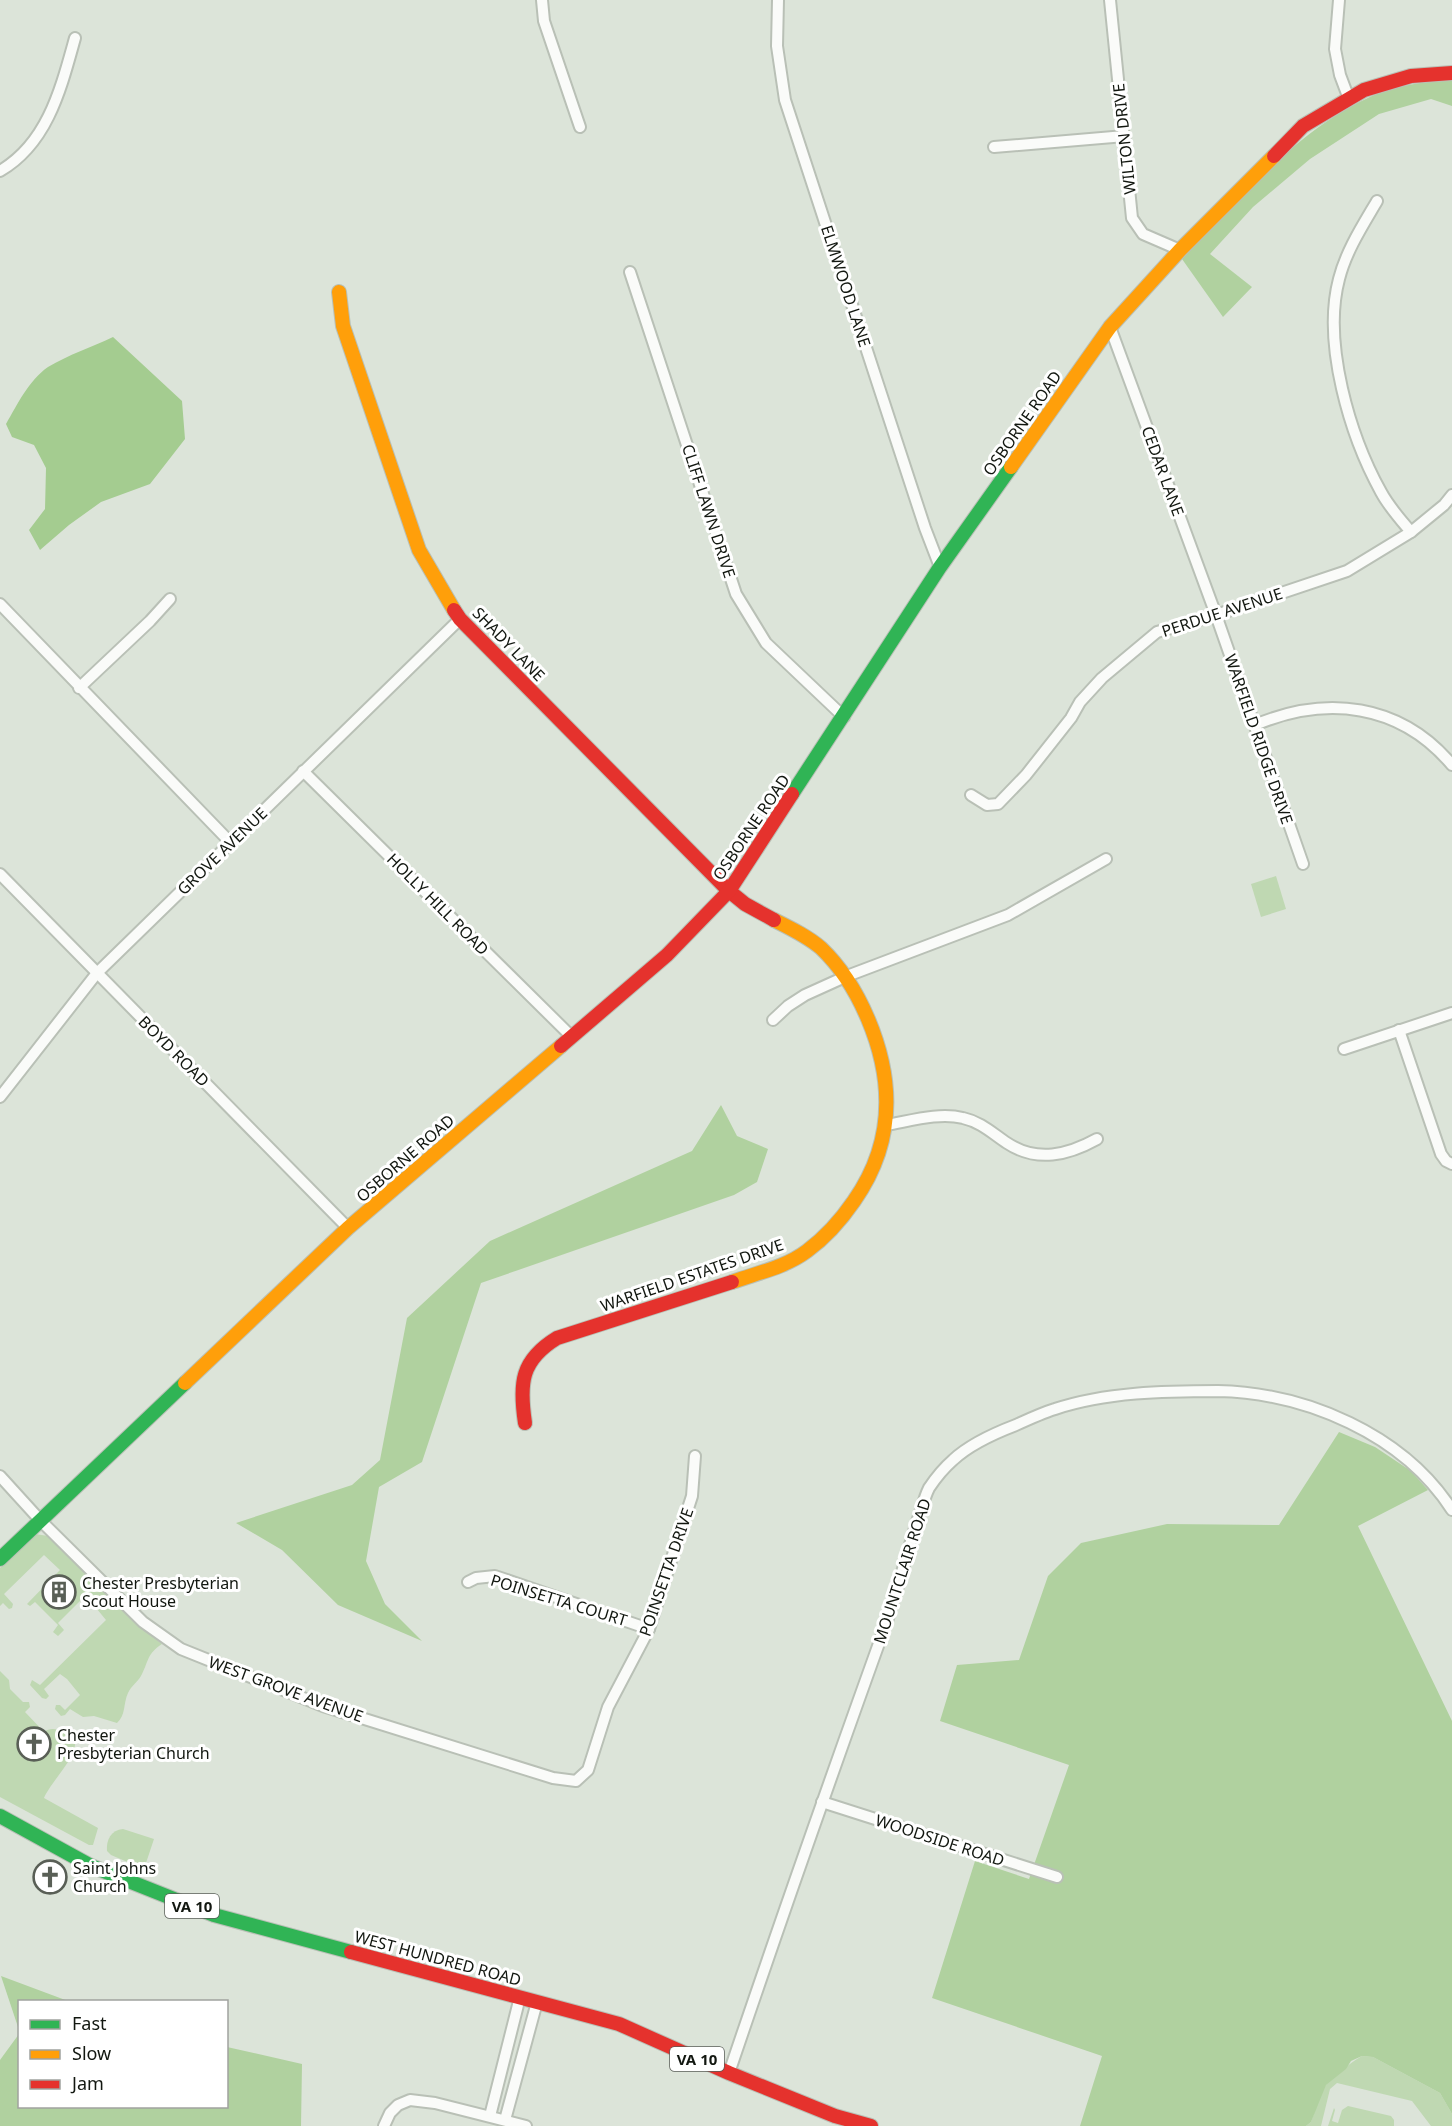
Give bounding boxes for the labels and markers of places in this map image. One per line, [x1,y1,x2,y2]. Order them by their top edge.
place label: Chester Presbyterian Scout House [82,1572,239,1612]
building icon: Chester Presbyterian Scout House [41,1574,77,1610]
place label: Chester Presbyterian Church [57,1724,210,1764]
church icon: Chester Presbyterian Church [16,1726,52,1762]
place label: Saint Johns Church [73,1857,156,1897]
church icon: Saint Johns Church [32,1859,68,1895]

